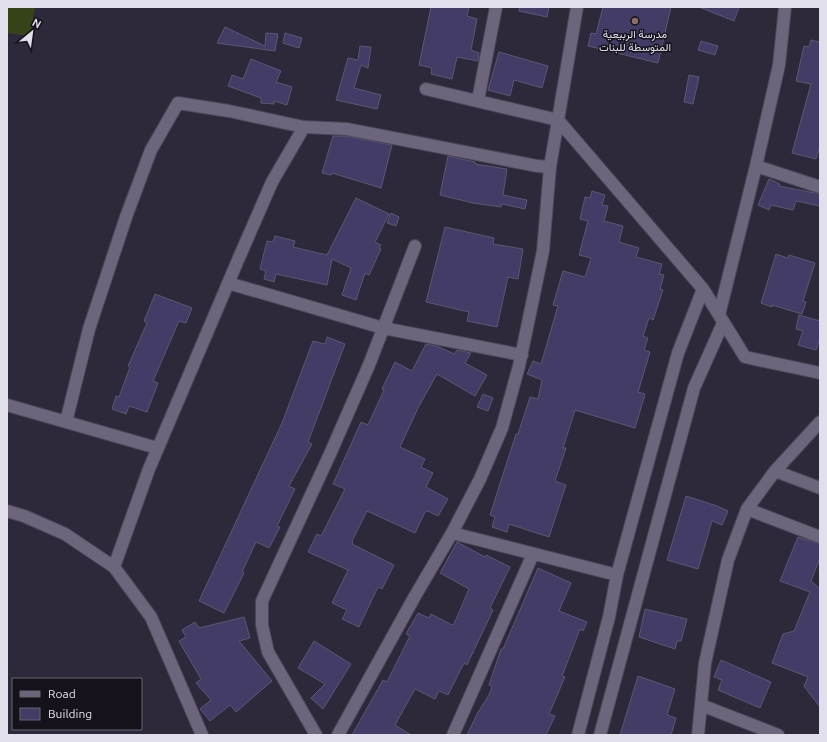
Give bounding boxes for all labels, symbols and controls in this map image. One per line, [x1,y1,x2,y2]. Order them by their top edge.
north arrow [12,12,52,52]
text: N [30,16,43,30]
marker: مدرسة الربيعية المتوسطة للبنات [630,16,640,26]
place label: مدرسة الربيعية المتوسطة للبنات [599,28,671,54]
legend [12,678,142,730]
text: Road [48,687,76,700]
text: Building [48,707,92,720]

